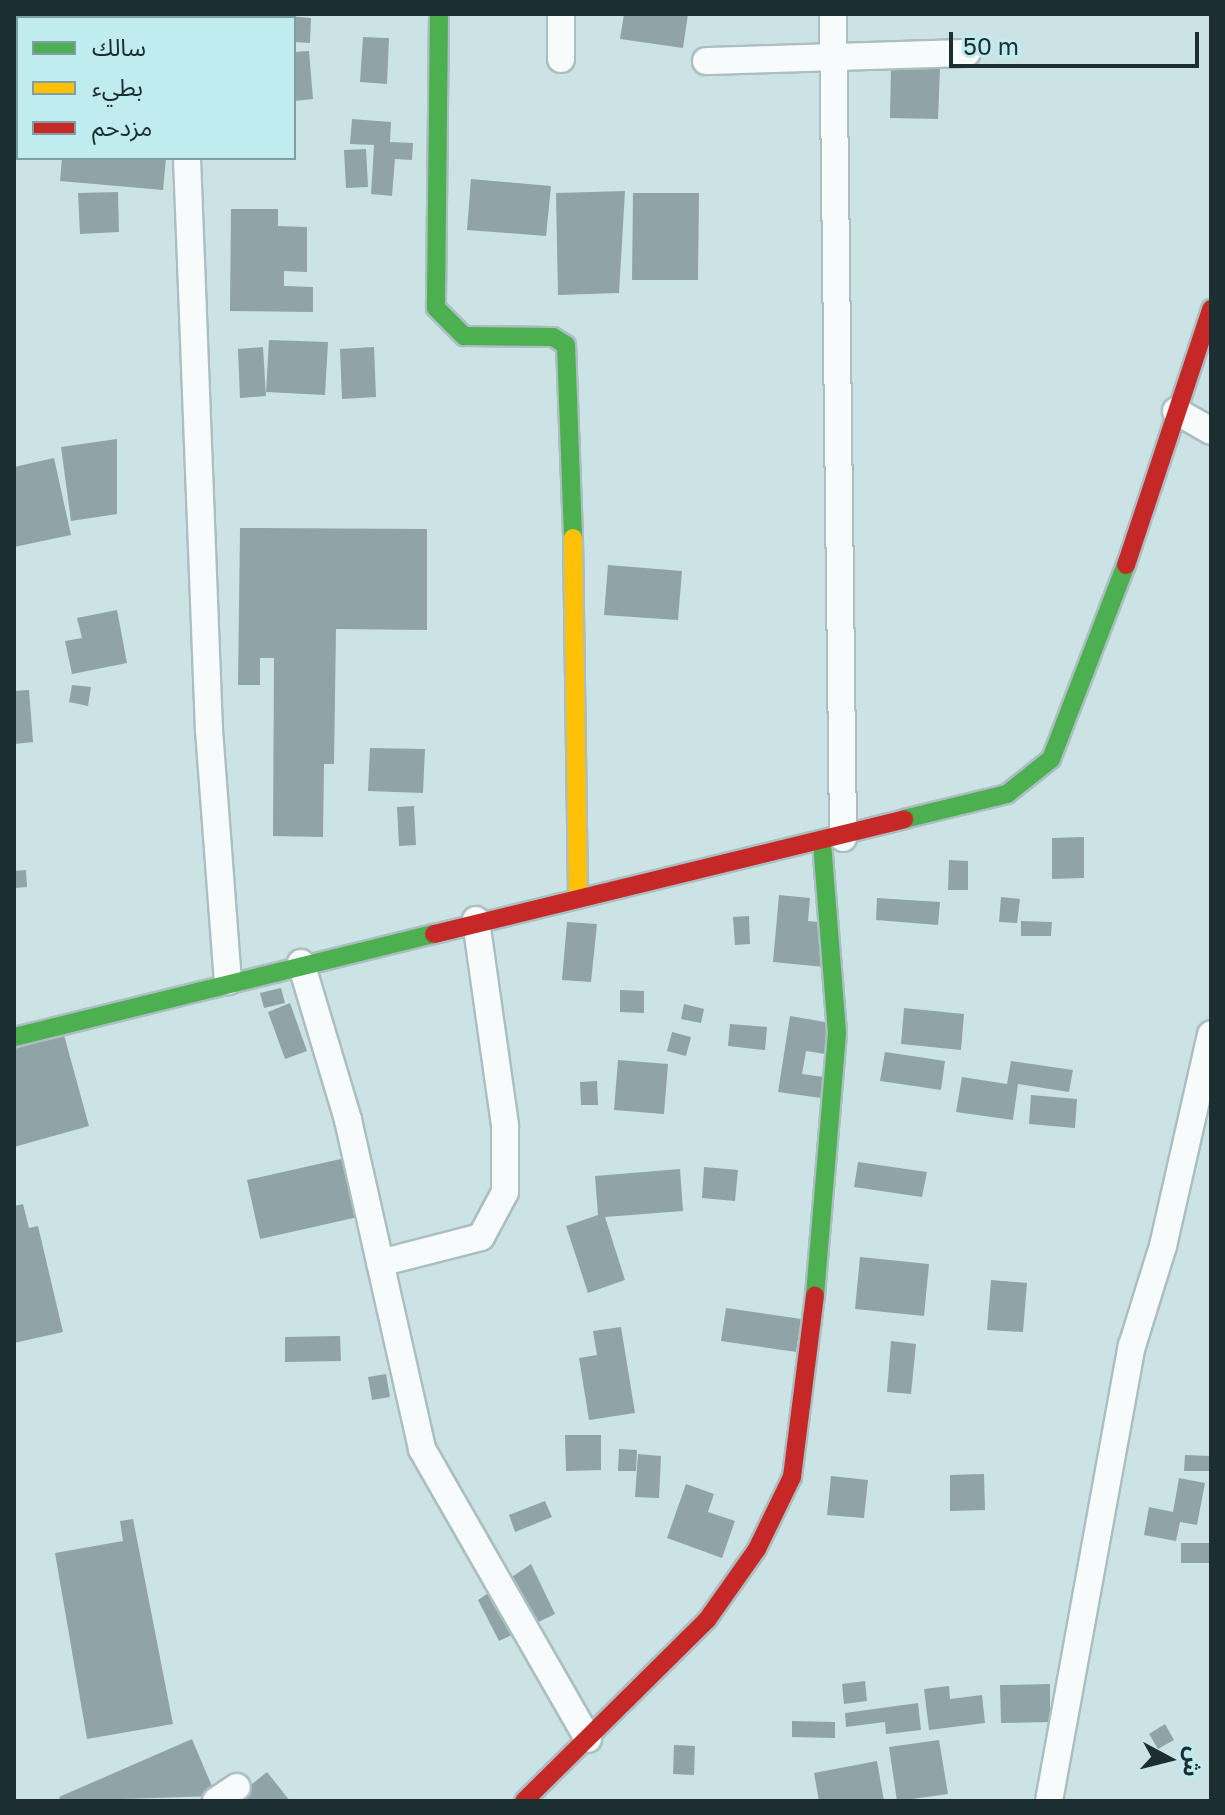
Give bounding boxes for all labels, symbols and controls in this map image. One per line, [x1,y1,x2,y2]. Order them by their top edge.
legend [16,16,296,160]
scale bar [953,16,1203,66]
text: 50 m [963,31,1019,60]
text: سالك [92,32,146,61]
text: بطيء [92,72,143,101]
text: مزدحم [92,112,152,141]
north arrow [1129,1719,1209,1799]
text: ش [1178,1745,1209,1779]

